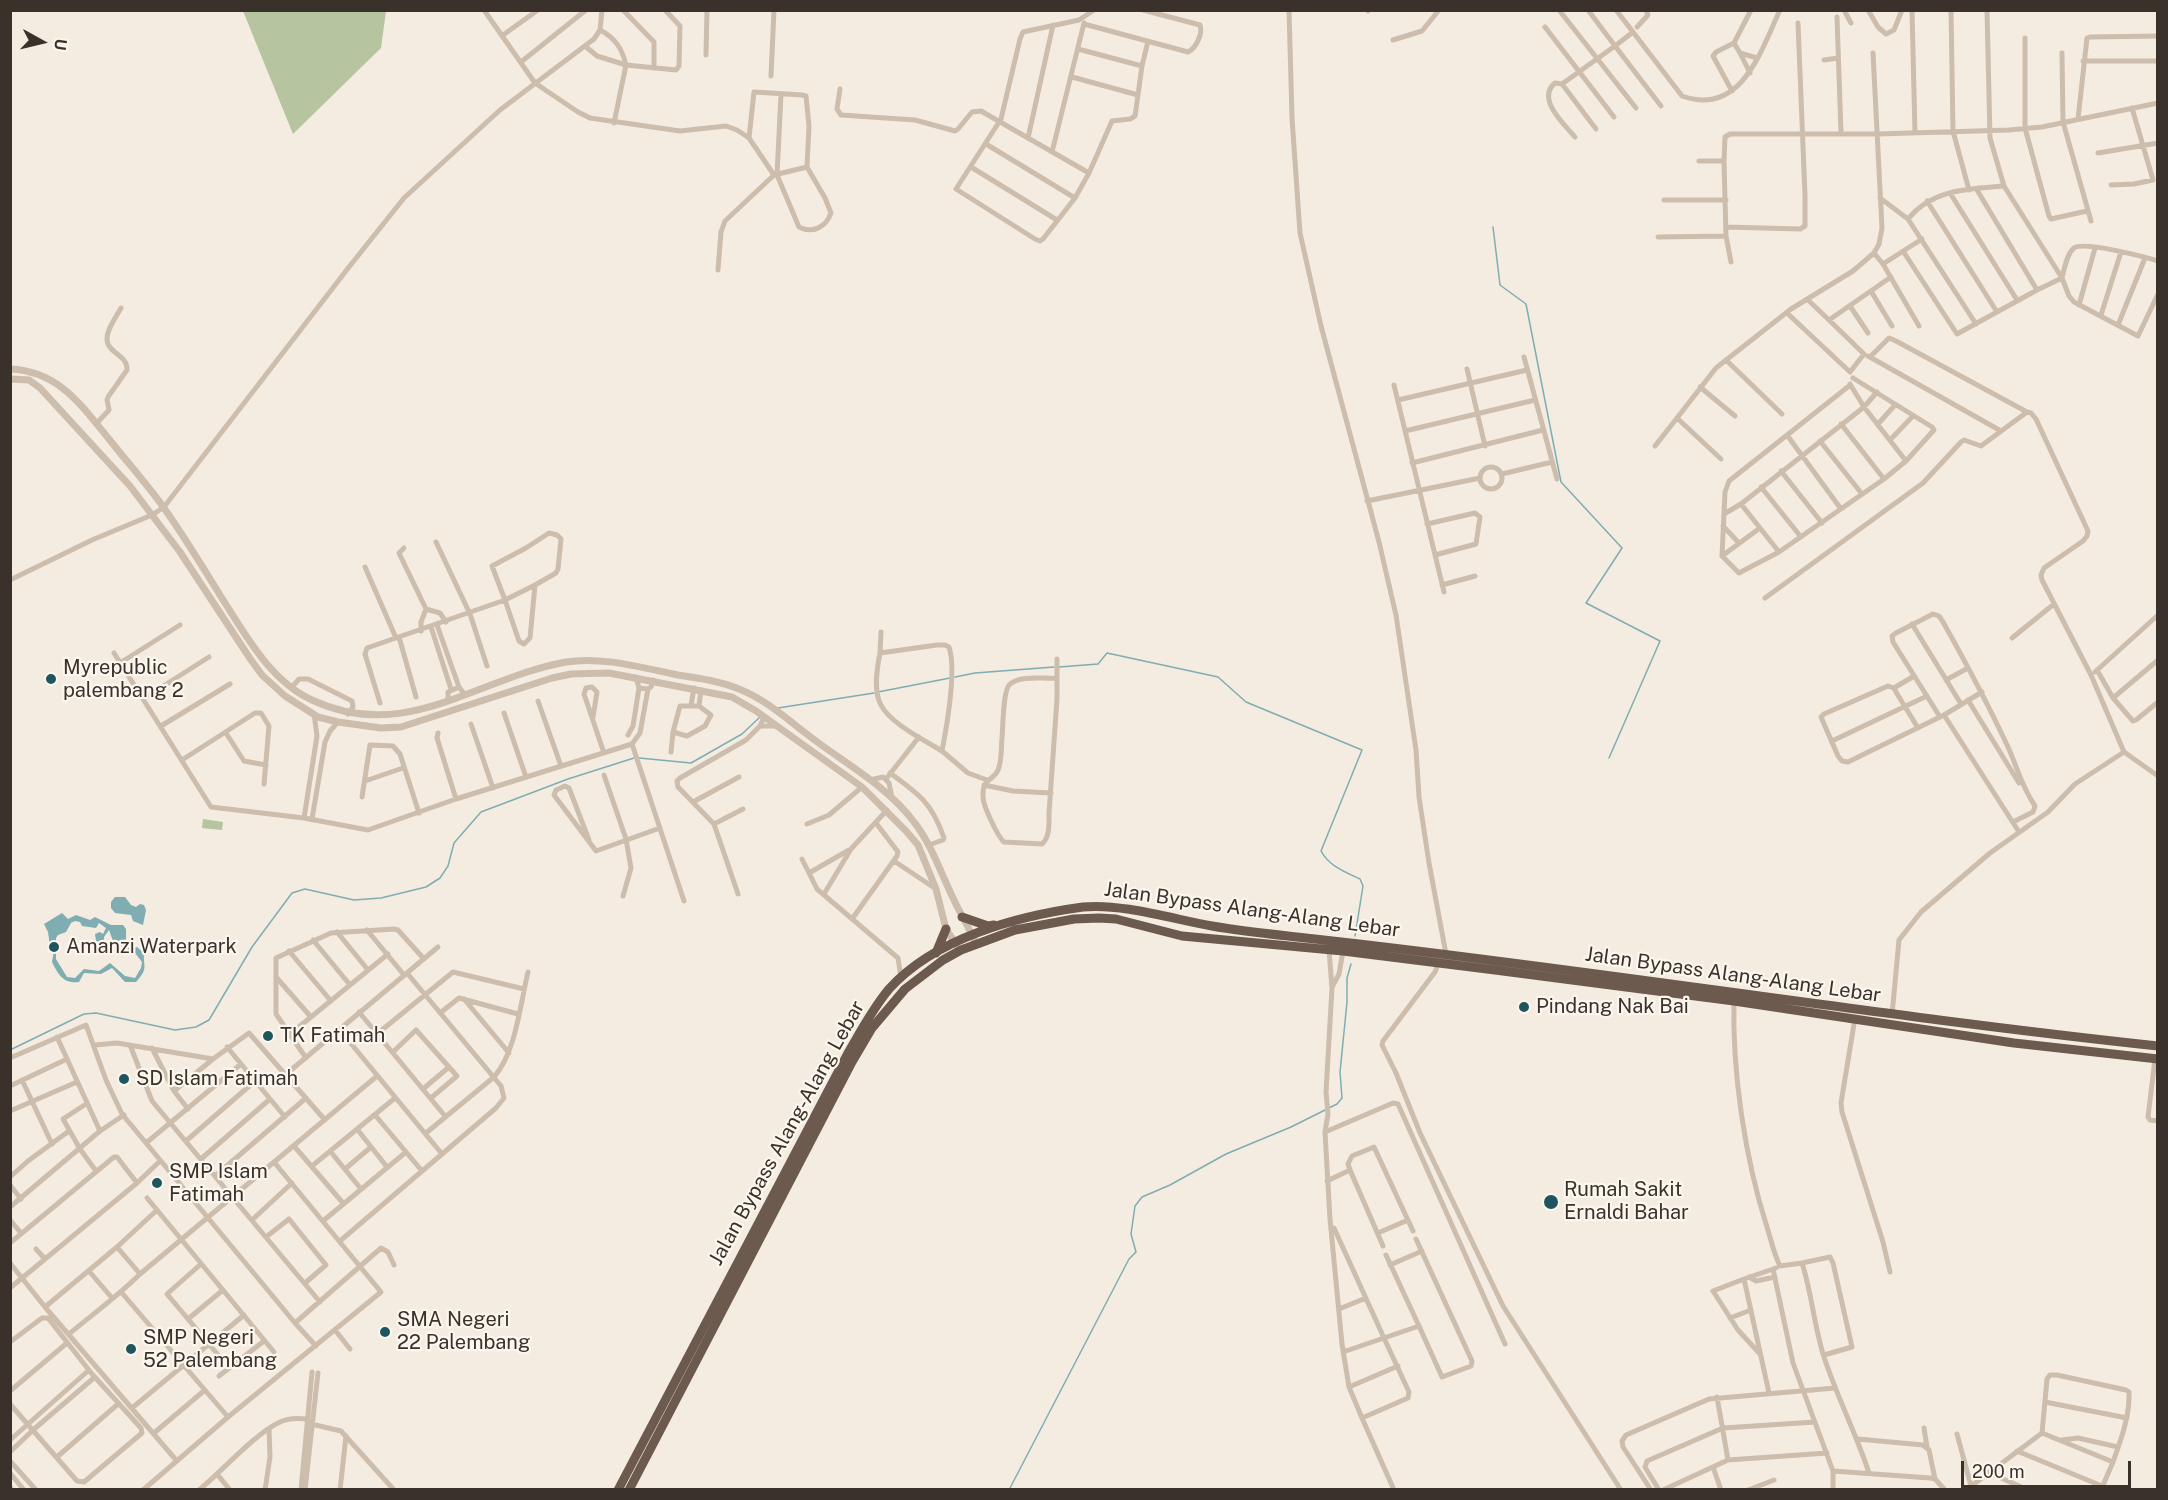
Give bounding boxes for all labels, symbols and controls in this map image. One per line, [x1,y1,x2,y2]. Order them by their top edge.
north arrow [12,12,72,72]
text: U [50,38,71,52]
place label: Myrepublic palembang 2 [63,656,184,703]
marker: Myrepublic palembang 2 [44,672,58,686]
street label: Jalan Bypass Alang-Alang Lebar [1102,877,1402,943]
place label: Amanzi Waterpark [66,935,237,959]
marker: Amanzi Waterpark [47,940,61,954]
street label: Jalan Bypass Alang-Alang Lebar [1583,942,1883,1008]
place label: Pindang Nak Bai [1536,995,1689,1019]
street label: Jalan Bypass Alang-Alang Lebar [704,997,870,1269]
marker: Pindang Nak Bai [1517,1000,1531,1014]
place label: TK Fatimah [280,1024,385,1048]
marker: TK Fatimah [261,1029,275,1043]
place label: SD Islam Fatimah [136,1067,298,1091]
marker: SD Islam Fatimah [117,1072,131,1086]
place label: SMP Islam Fatimah [169,1160,268,1207]
marker: SMP Islam Fatimah [150,1176,164,1190]
place label: Rumah Sakit Ernaldi Bahar [1564,1178,1689,1225]
marker: Rumah Sakit Ernaldi Bahar [1542,1193,1560,1211]
place label: SMA Negeri 22 Palembang [397,1308,530,1355]
marker: SMA Negeri 22 Palembang [378,1325,392,1339]
place label: SMP Negeri 52 Palembang [143,1326,277,1373]
marker: SMP Negeri 52 Palembang [124,1342,138,1356]
scale bar [1964,1449,2134,1487]
text: 200 m [1972,1461,2025,1482]

